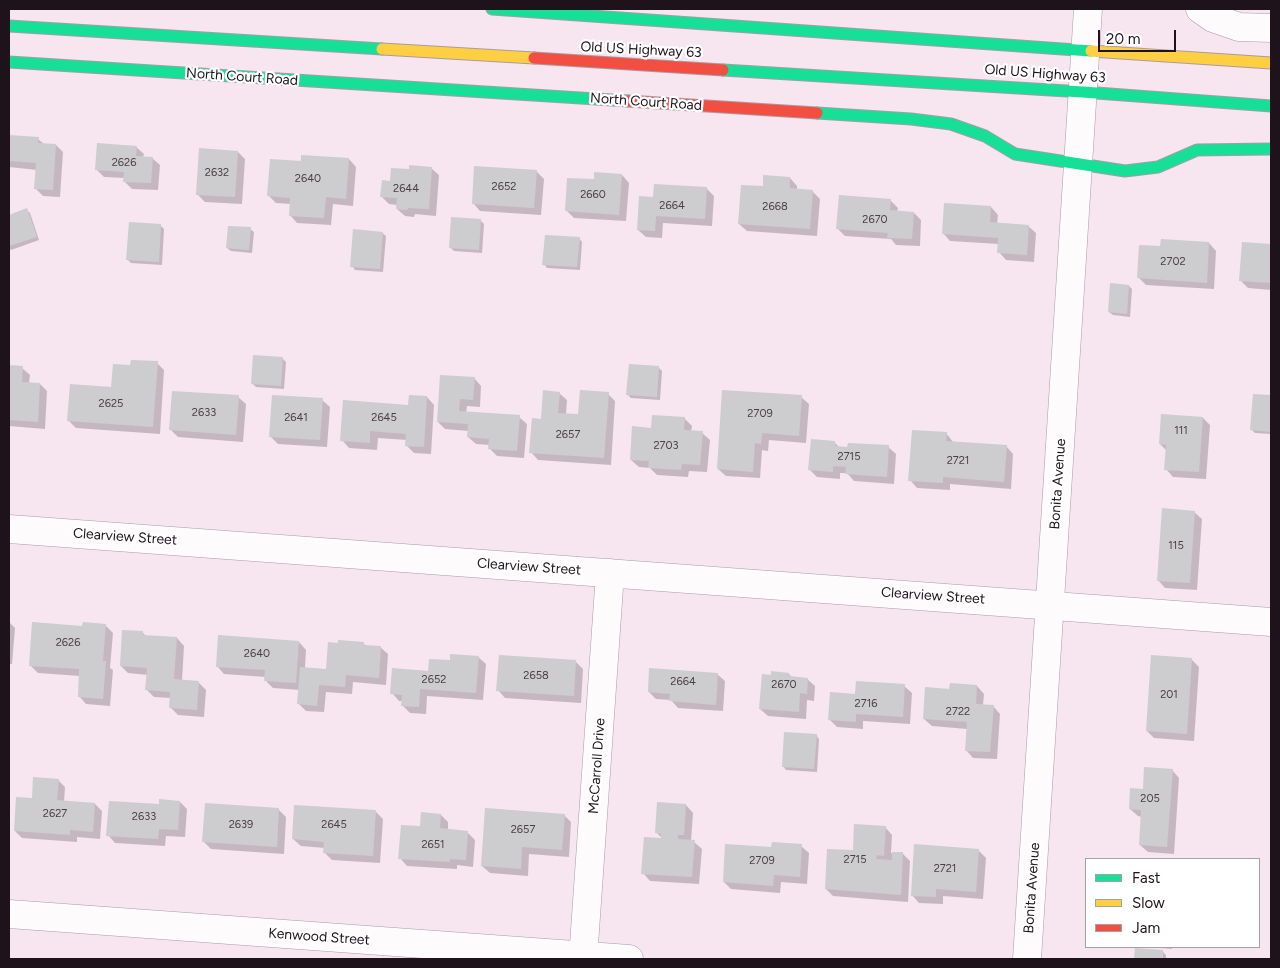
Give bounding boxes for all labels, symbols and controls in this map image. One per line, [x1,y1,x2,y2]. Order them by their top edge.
scale bar [1100,20,1178,52]
text: 20 m [1106,30,1140,48]
street label: Old US Highway 63 [580,38,702,62]
street label: Old US Highway 63 [984,61,1106,87]
street label: North Court Road [186,65,298,89]
street label: North Court Road [590,90,702,114]
house number: 2626 [112,156,136,170]
house number: 2632 [205,166,229,180]
house number: 2640 [295,172,321,186]
house number: 2652 [492,180,516,194]
house number: 2644 [393,182,419,196]
house number: 2660 [580,188,606,202]
house number: 2664 [659,199,685,213]
house number: 2668 [762,200,788,214]
house number: 2670 [862,213,888,227]
house number: 2702 [1160,255,1186,269]
house number: 2625 [99,397,123,411]
house number: 2633 [192,406,216,420]
house number: 2709 [747,407,773,421]
house number: 2641 [284,411,308,425]
house number: 2645 [371,411,397,425]
house number: 111 [1174,424,1188,438]
house number: 2657 [556,428,580,442]
street label: Bonita Avenue [1046,438,1070,530]
house number: 2703 [653,439,679,453]
house number: 2715 [838,450,860,464]
house number: 2721 [947,454,969,468]
street label: Clearview Street [72,525,178,549]
house number: 115 [1168,539,1184,553]
street label: Clearview Street [476,555,582,579]
street label: Clearview Street [880,584,986,608]
house number: 2626 [56,636,80,650]
house number: 2640 [244,647,270,661]
house number: 2658 [523,669,549,683]
house number: 2652 [422,673,446,687]
house number: 2664 [670,675,696,689]
house number: 2670 [771,678,797,692]
house number: 201 [1160,688,1178,702]
house number: 2716 [855,697,877,711]
house number: 2722 [946,705,970,719]
street label: McCarroll Drive [585,717,609,815]
house number: 205 [1140,792,1160,806]
house number: 2627 [43,807,67,821]
house number: 2633 [132,810,156,824]
house number: 2639 [229,818,253,832]
house number: 2645 [321,818,347,832]
house number: 2657 [511,823,535,837]
house number: 2651 [421,838,445,852]
street label: Bonita Avenue [1020,842,1044,934]
house number: 2715 [844,853,866,867]
house number: 2709 [749,854,775,868]
legend [1085,858,1260,948]
house number: 2721 [934,862,956,876]
text: Fast [1132,869,1160,887]
text: Slow [1132,894,1165,912]
text: Jam [1132,919,1160,937]
street label: Kenwood Street [268,925,370,949]

